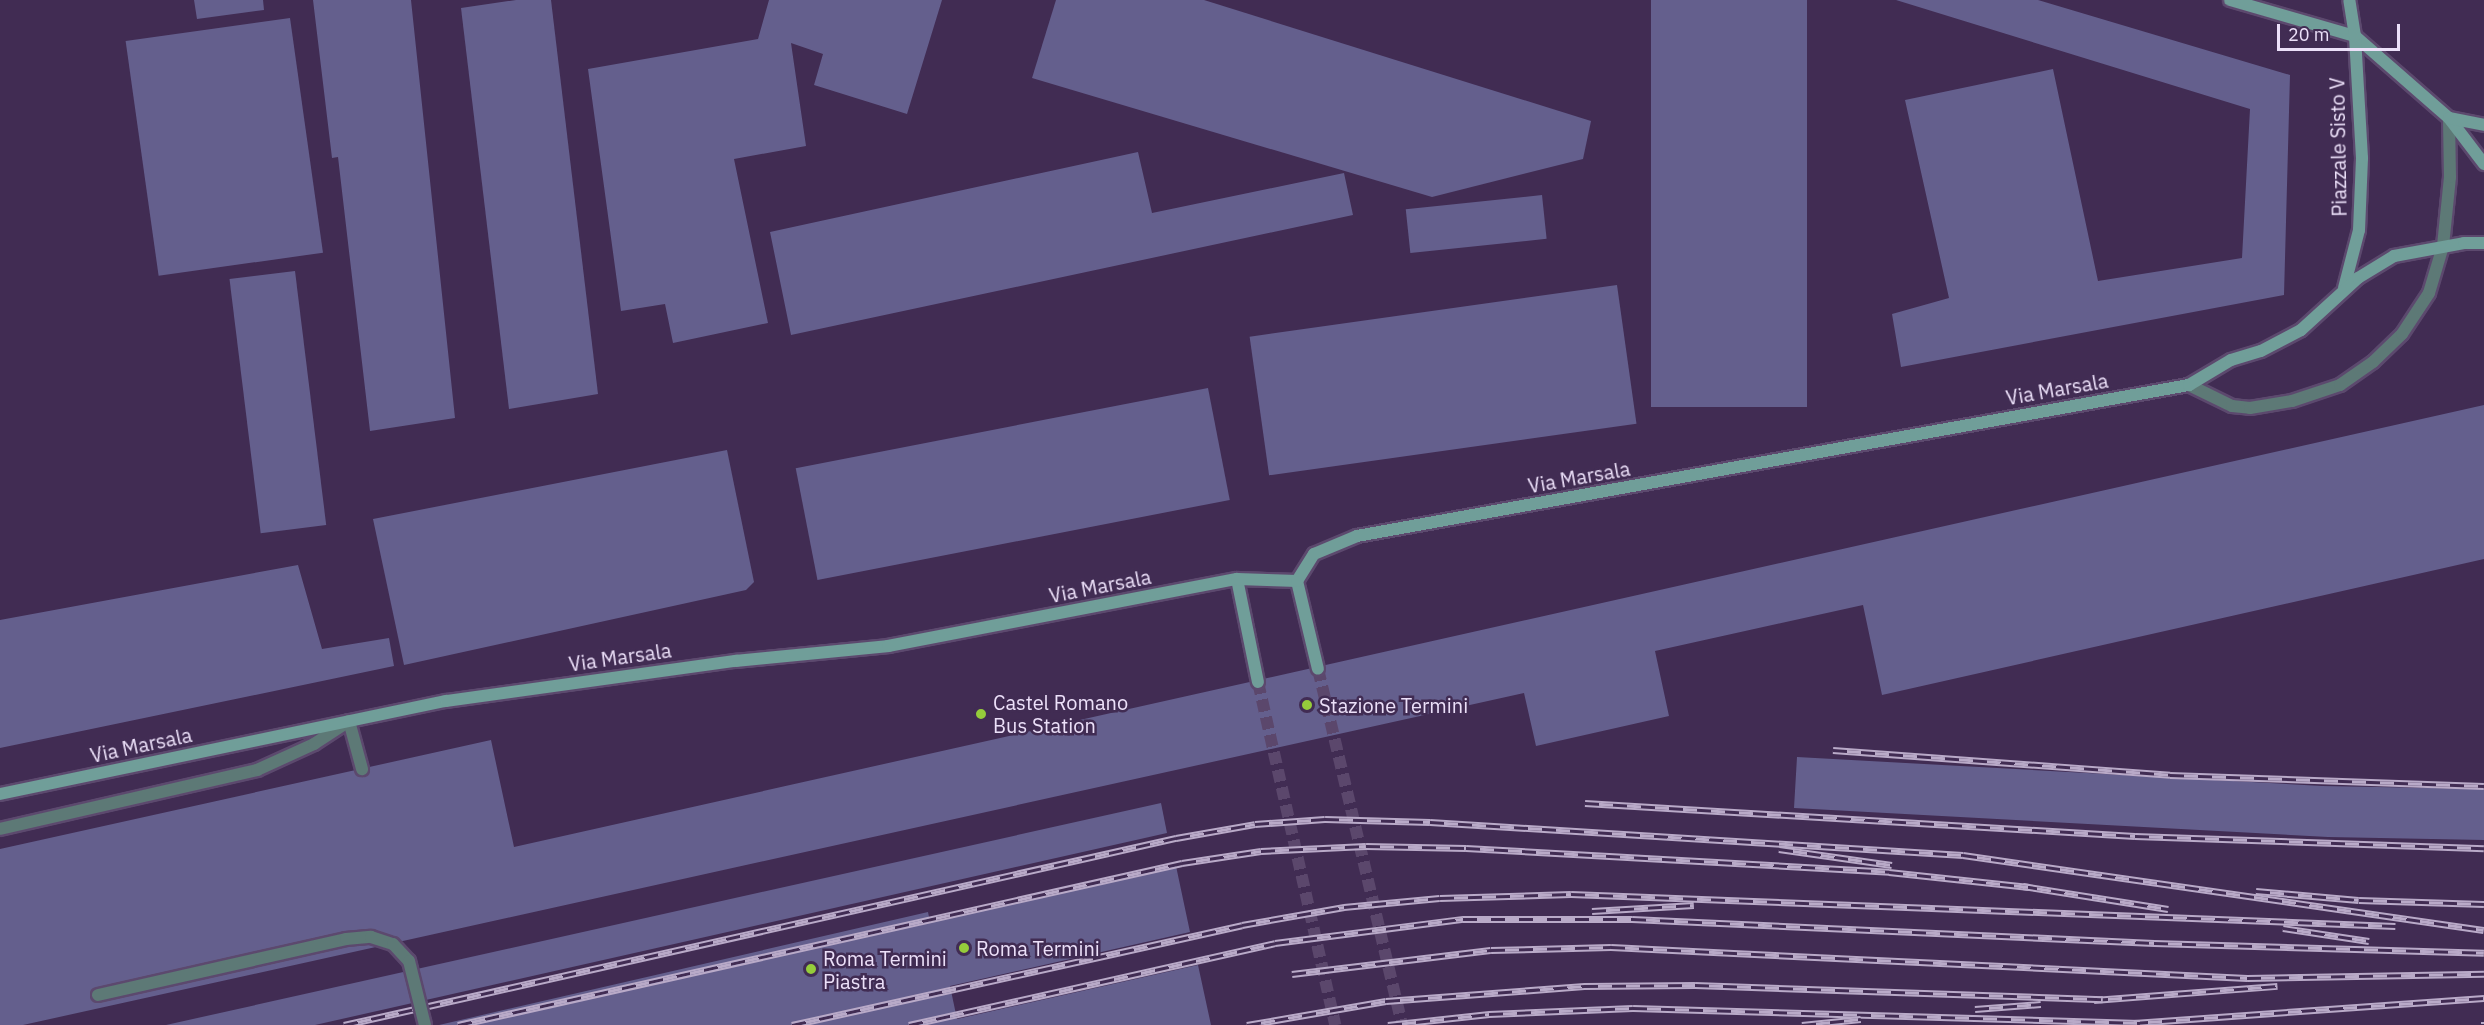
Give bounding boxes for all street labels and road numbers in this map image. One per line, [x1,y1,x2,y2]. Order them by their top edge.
street label: Piazzale Sisto V [2325,77,2351,217]
street label: Via Marsala [2004,368,2110,410]
street label: Via Marsala [1526,456,1632,498]
street label: Via Marsala [1047,564,1153,608]
street label: Via Marsala [567,638,673,676]
street label: Via Marsala [88,723,194,767]

